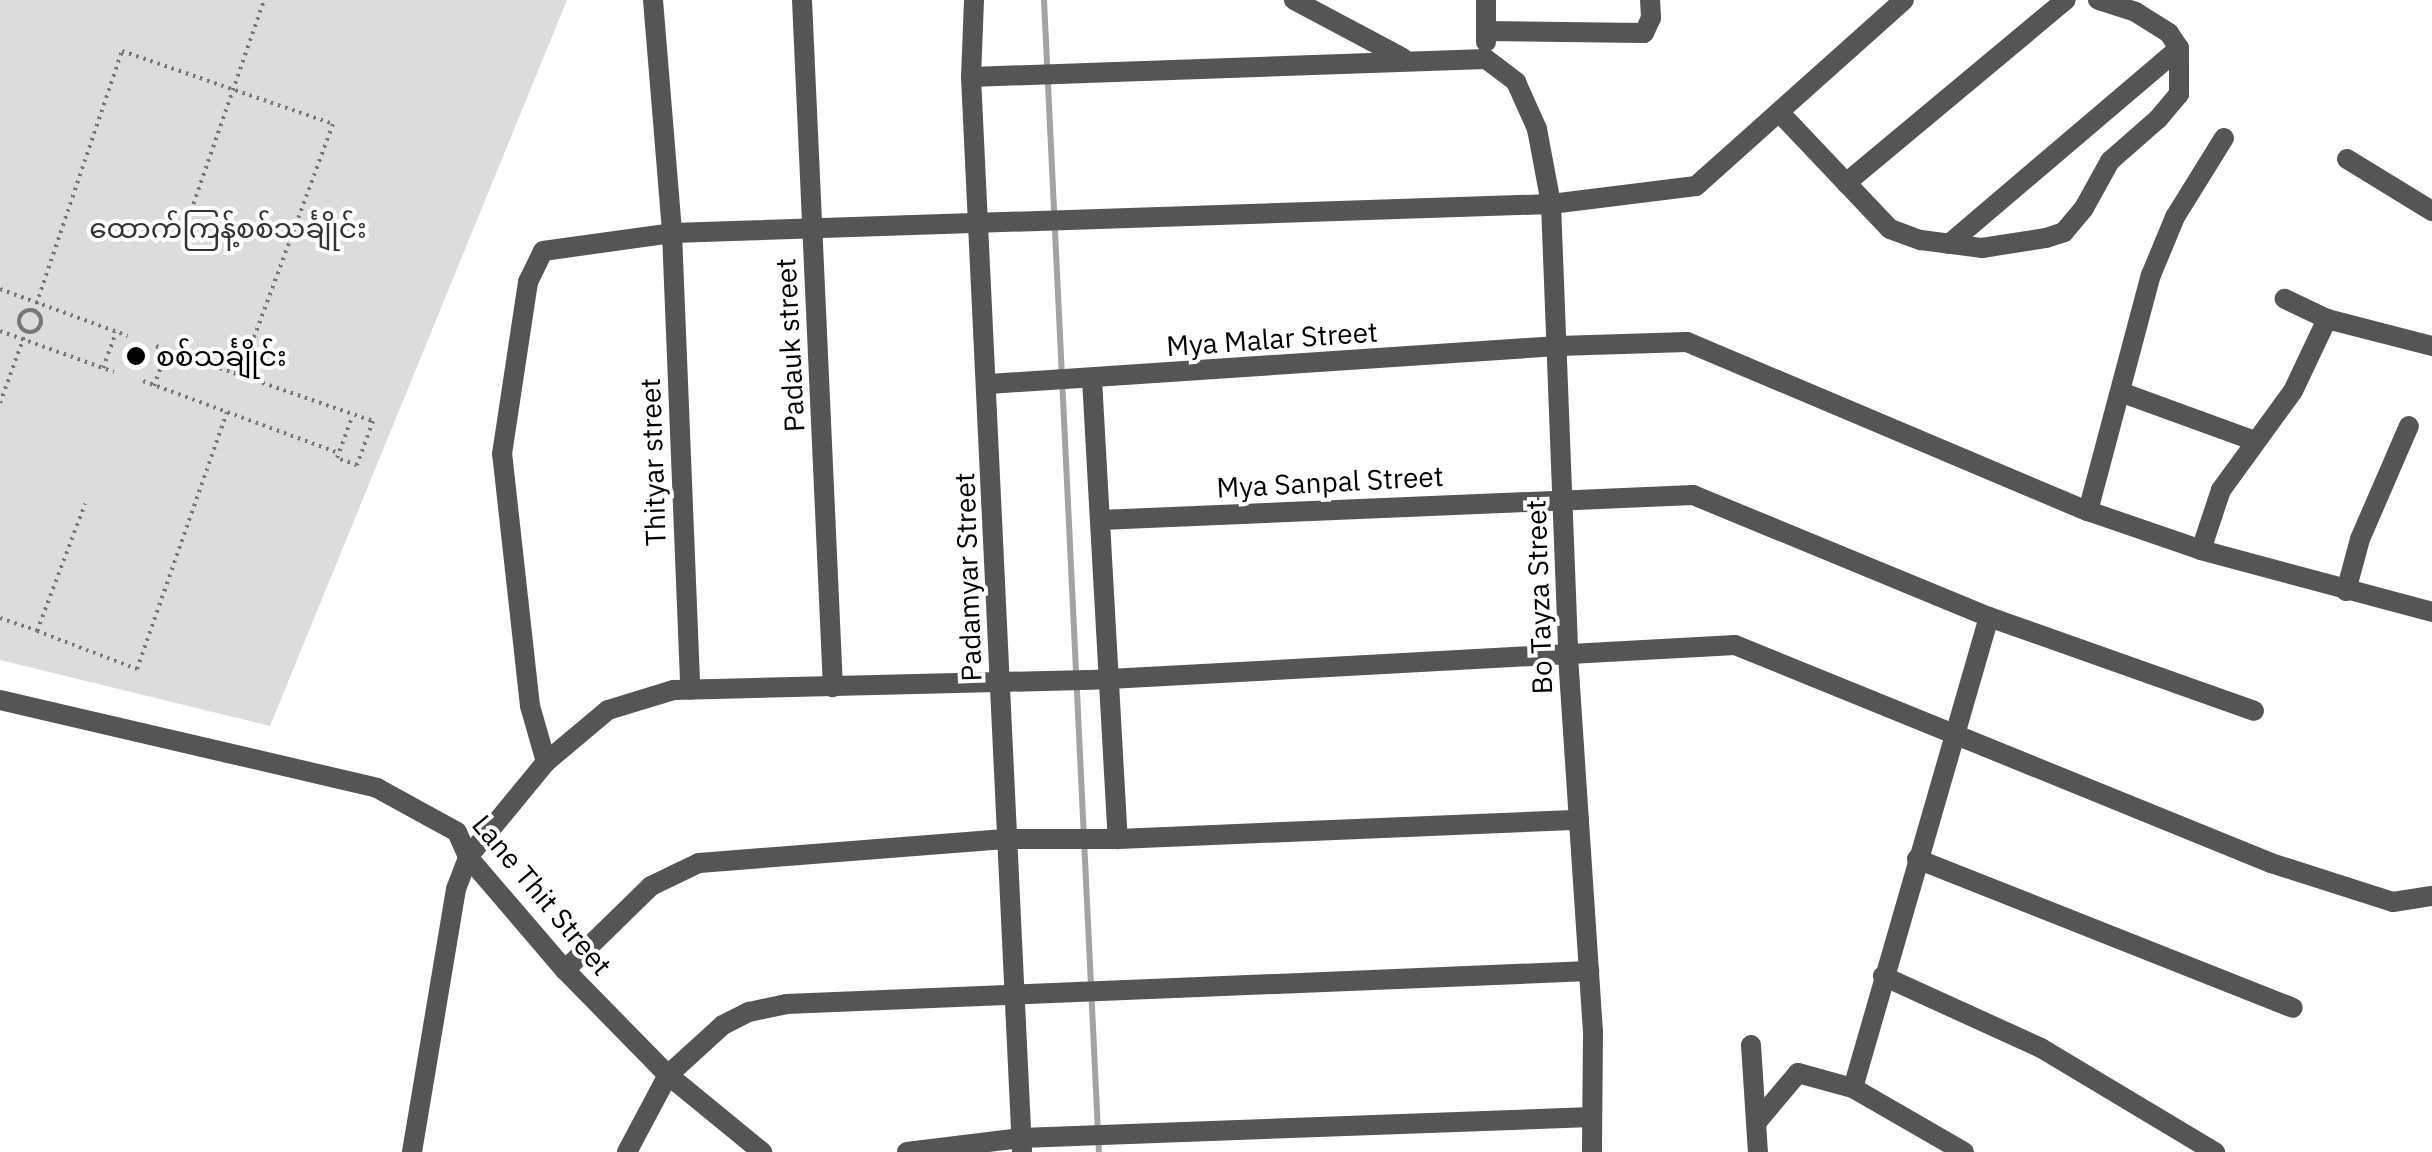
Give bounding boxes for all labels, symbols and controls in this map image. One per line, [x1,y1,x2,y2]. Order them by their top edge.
park label: ထောက်ကြန့်စစ်သင်္ချိုင်း [89,211,367,245]
street label: Padauk street [769,257,811,433]
street label: Mya Malar Street [1165,315,1379,363]
place label: စစ်သင်္ချိုင်း [156,339,287,373]
marker: စစ်သင်္ချိုင်း [125,345,147,367]
street label: Thityar street [633,377,673,547]
street label: Mya Sanpal Street [1216,459,1444,505]
street label: Padamyar Street [948,472,988,682]
street label: Bo Tayza Street [1519,499,1559,695]
street label: Lane Thit Street [465,808,619,982]

